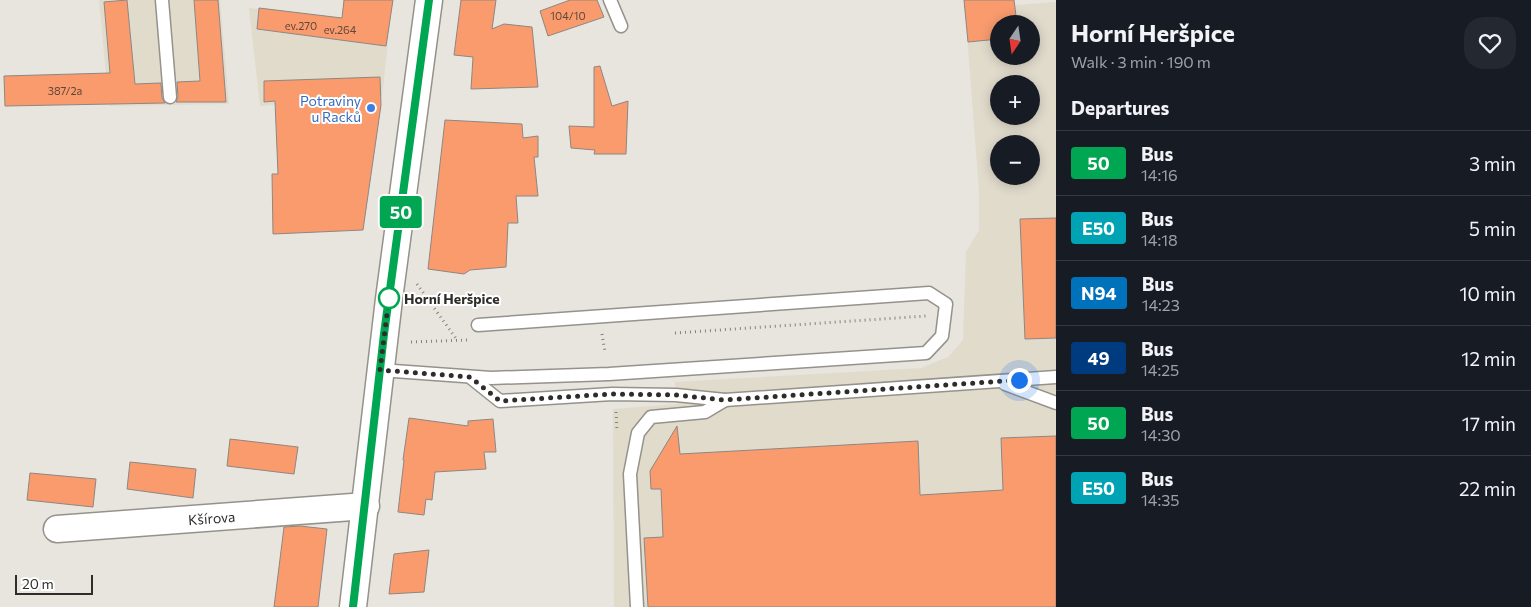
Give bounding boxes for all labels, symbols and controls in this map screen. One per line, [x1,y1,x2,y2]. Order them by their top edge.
house number: 104/10 [550,9,586,22]
north arrow [990,15,1040,65]
map controls [990,15,1040,185]
button: heart [1464,17,1516,69]
text: Horní Heršpice [1071,18,1235,47]
house number: ev.270 [285,19,317,32]
house number: ev.264 [324,23,357,36]
text: Walk · 3 min · 190 m [1071,52,1211,71]
button: + [990,75,1040,125]
house number: 387/2a [48,84,82,97]
place label: Potraviny u Racků [300,92,361,125]
text: Departures [1071,96,1169,119]
marker: Potraviny u Racků [365,102,377,114]
button: − [990,135,1040,185]
text: Bus [1141,142,1173,165]
text: 50 [1087,152,1110,174]
text: 3 min [1469,152,1516,175]
text: 14:16 [1141,165,1178,184]
line badge: 50 [378,196,424,228]
text: 50 [390,201,412,223]
text: Bus [1141,207,1173,230]
text: E50 [1082,217,1115,239]
text: 5 min [1469,217,1516,240]
text: 14:18 [1141,230,1178,249]
text: Bus [1142,272,1174,295]
text: N94 [1081,282,1117,304]
text: 10 min [1459,282,1516,305]
marker: Horní Heršpice [378,287,400,309]
place label: Horní Heršpice [404,290,500,307]
text: 14:23 [1142,295,1180,314]
text: Bus [1141,337,1173,360]
text: 49 [1087,347,1110,369]
text: 12 min [1461,347,1516,370]
text: 14:25 [1141,360,1179,379]
your location [1007,368,1032,393]
text: Bus [1141,402,1173,425]
text: 50 [1087,412,1110,434]
text: 17 min [1462,412,1516,435]
text: 14:30 [1141,425,1181,444]
text: Bus [1141,467,1173,490]
text: E50 [1082,477,1115,499]
text: 22 min [1459,477,1516,500]
text: 14:35 [1141,490,1180,509]
street label: Kšírova [187,507,236,528]
scale bar [15,572,92,595]
text: 20 m [22,575,54,592]

